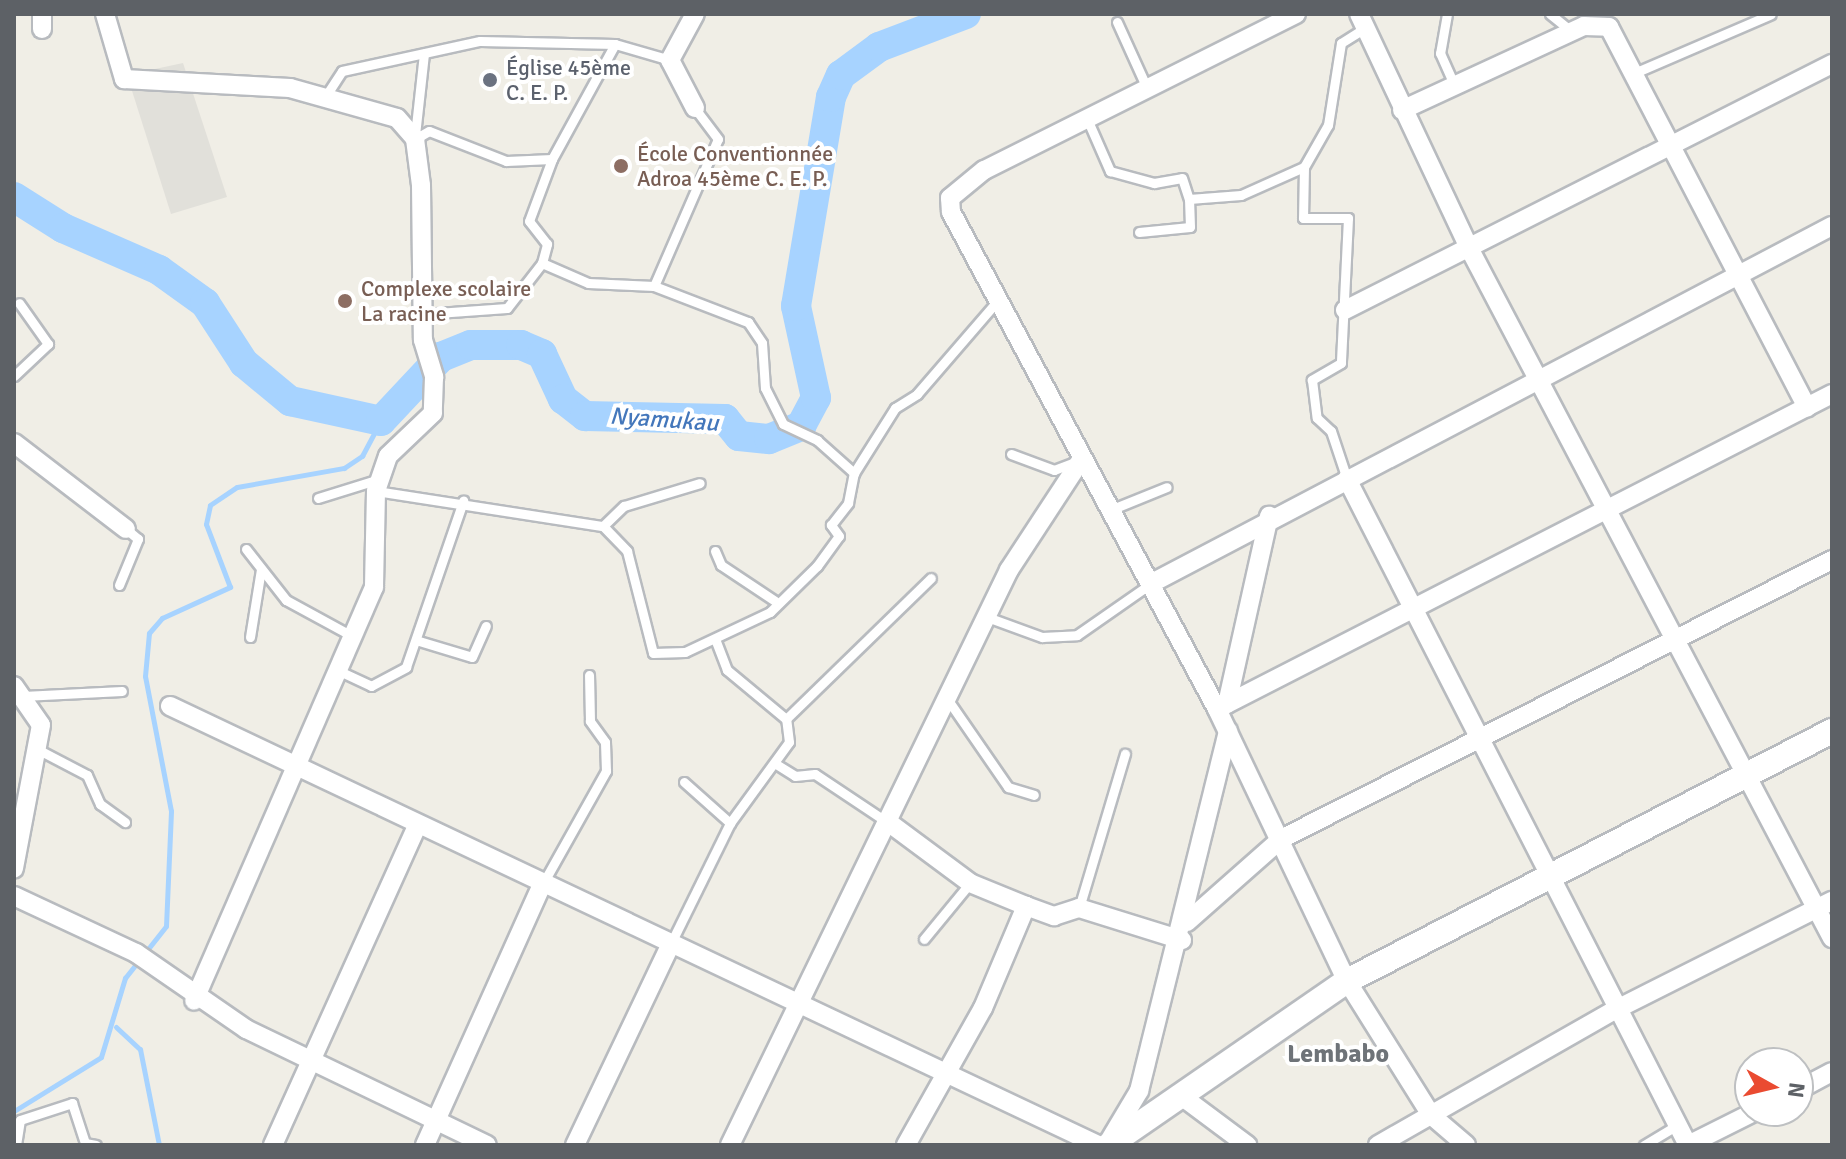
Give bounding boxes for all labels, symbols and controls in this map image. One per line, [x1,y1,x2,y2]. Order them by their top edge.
place label: Église 45ème C. E. P. [506,54,631,106]
marker: Église 45ème C. E. P. [481,71,499,89]
place label: École Conventionnée Adroa 45ème C. E. P. [637,140,833,192]
marker: École Conventionnée Adroa 45ème C. E. P. [612,157,630,175]
place label: Complexe scolaire La racine [361,275,531,326]
marker: Complexe scolaire La racine [336,292,354,310]
water label: Nyamukau [609,402,719,438]
district label: Lembabo [1287,1039,1389,1071]
north arrow [1734,1047,1814,1127]
text: N [1782,1081,1811,1100]

